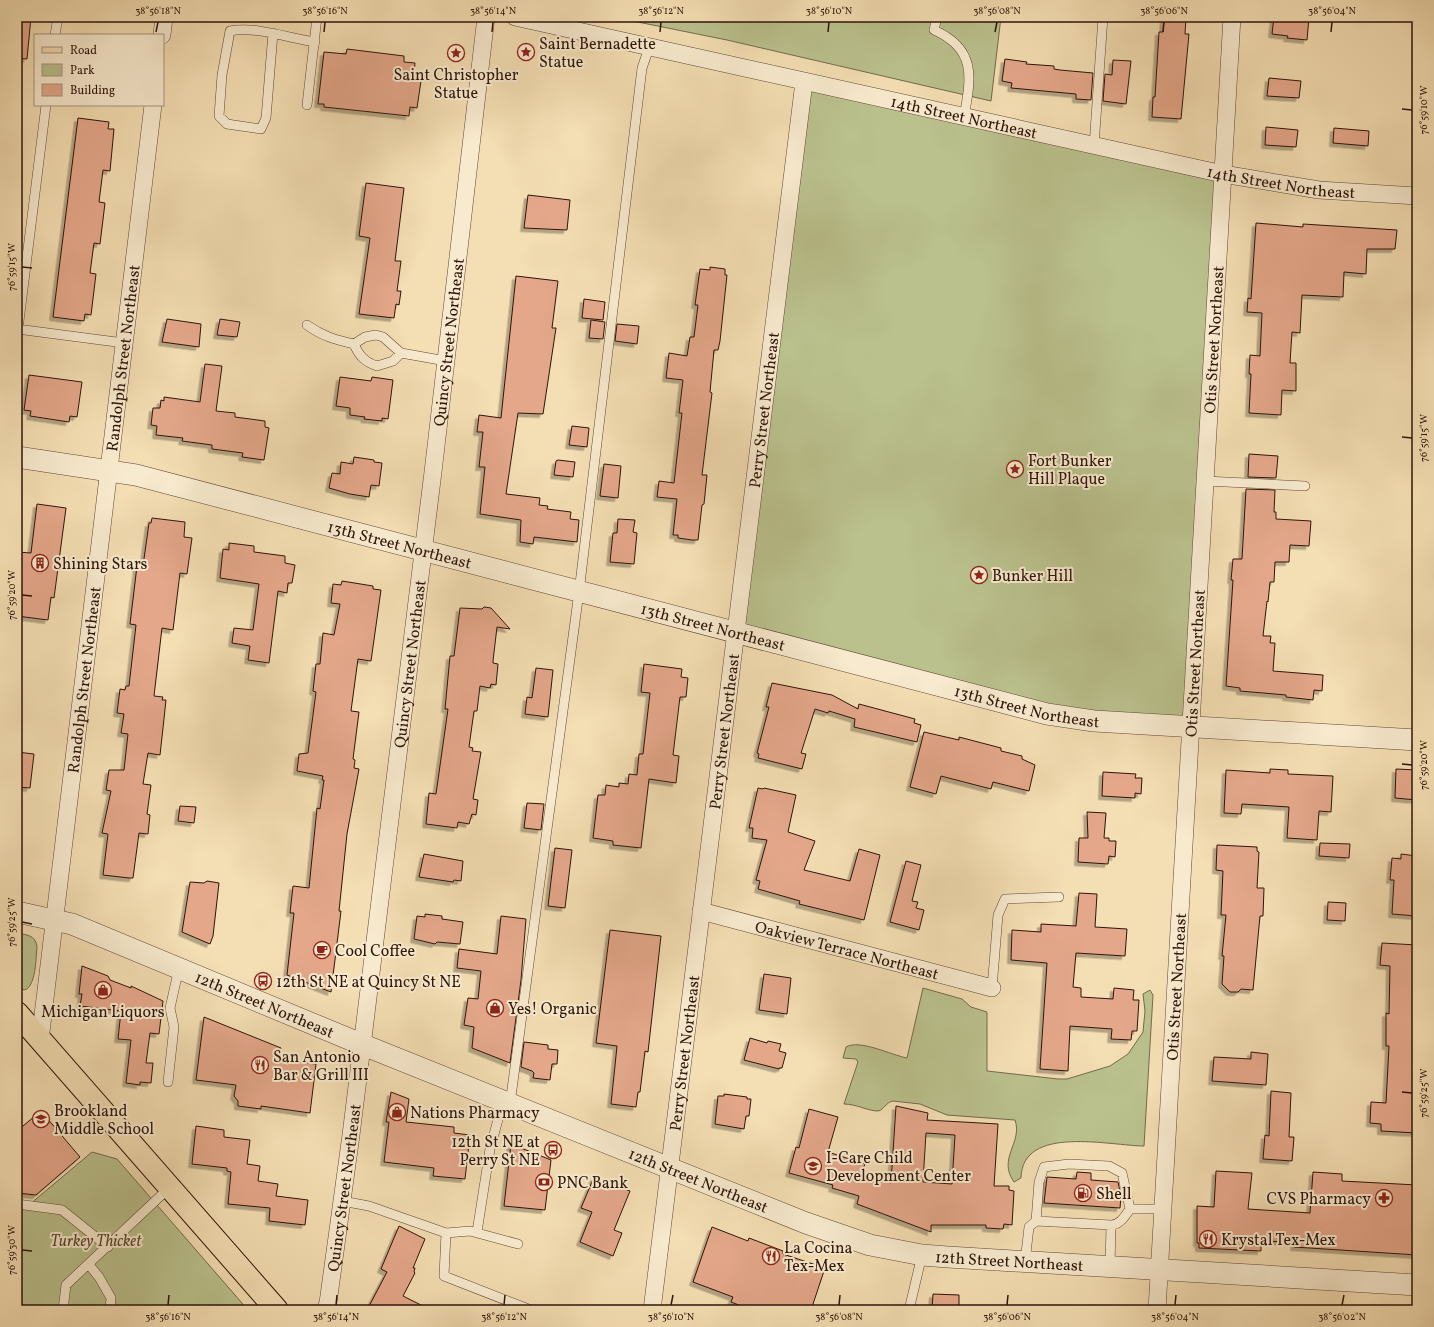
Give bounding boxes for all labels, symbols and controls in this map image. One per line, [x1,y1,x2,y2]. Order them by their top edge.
text: 38°56'18"N [135,4,181,18]
text: 38°56'16"N [302,4,348,18]
text: 38°56'14"N [470,4,517,18]
text: 38°56'12"N [638,4,684,18]
text: 38°56'10"N [806,4,853,18]
text: 38°56'08"N [973,4,1021,18]
text: 38°56'06"N [1140,4,1188,18]
text: 38°56'04"N [1308,4,1357,18]
legend [34,34,164,106]
place label: Saint Bernadette Statue [539,34,656,74]
place icon: Saint Bernadette Statue [516,42,536,62]
text: Road [70,43,97,59]
place icon: Saint Christopher Statue [446,43,466,63]
text: Park [70,63,95,79]
place label: Saint Christopher Statue [393,65,519,105]
text: Building [70,83,115,99]
text: 76°59'10"W [1417,86,1431,134]
street label: 14th Street Northeast [888,92,1039,146]
street label: 14th Street Northeast [1205,162,1356,205]
text: 76°59'15"W [5,243,19,291]
street label: Quincy Street Northeast [429,257,471,428]
street label: Randolph Street Northeast [102,263,147,453]
street label: Otis Street Northeast [1200,265,1231,414]
street label: Perry Street Northeast [745,331,786,489]
text: 76°59'15"W [1417,414,1431,462]
place label: Fort Bunker Hill Plaque [1028,451,1112,491]
place icon: Fort Bunker Hill Plaque [1005,459,1025,479]
street label: 13th Street Northeast [325,517,474,576]
building icon: Shining Stars [30,553,50,573]
place label: Shining Stars [53,554,148,576]
place icon: Bunker Hill [969,565,989,585]
place label: Bunker Hill [992,566,1073,588]
text: 76°59'20"W [5,570,19,620]
street label: Quincy Street Northeast [390,578,433,749]
street label: Randolph Street Northeast [63,585,108,774]
street label: Otis Street Northeast [1181,588,1212,738]
street label: 13th Street Northeast [638,599,788,658]
street label: Perry Street Northeast [705,652,746,811]
street label: 13th Street Northeast [951,681,1100,734]
text: 76°59'20"W [1417,740,1431,790]
text: 76°59'25"W [5,897,19,947]
street label: Otis Street Northeast [1162,912,1193,1061]
street label: Oakview Terrace Northeast [752,917,941,987]
cafe icon: Cool Coffee [312,940,332,960]
place label: Cool Coffee [335,941,415,963]
street label: 12th Street Northeast [191,967,337,1045]
bus stop icon: 12th St NE at Quincy St NE [253,971,273,991]
place label: 12th St NE at Quincy St NE [276,972,461,994]
street label: Perry Street Northeast [665,974,706,1132]
shop icon: Michigan Liquors [93,980,113,1000]
shop icon: Yes! Organic [485,998,505,1018]
place label: Yes! Organic [508,999,597,1021]
place label: Michigan Liquors [41,1002,165,1024]
place label: San Antonio Bar & Grill III [273,1047,369,1087]
restaurant icon: San Antonio Bar & Grill III [250,1055,270,1075]
text: 76°59'25"W [1417,1068,1431,1118]
place label: Brookland Middle School [54,1101,154,1141]
street label: Quincy Street Northeast [323,1102,368,1273]
shop icon: Nations Pharmacy [387,1102,407,1122]
place label: Nations Pharmacy [410,1103,540,1125]
school or university icon: Brookland Middle School [31,1109,51,1129]
place label: 12th St NE at Perry St NE [451,1132,540,1172]
bus stop icon: 12th St NE at Perry St NE [543,1140,563,1160]
street label: 12th Street Northeast [625,1144,771,1220]
place label: I-Care Child Development Center [826,1148,971,1188]
school or university icon: I-Care Child Development Center [803,1156,823,1176]
bank icon: PNC Bank [534,1172,554,1192]
place label: PNC Bank [557,1173,628,1195]
fuel station icon: Shell [1073,1183,1093,1203]
place label: Shell [1096,1184,1132,1206]
pharmacy icon: CVS Pharmacy [1374,1188,1394,1208]
place label: CVS Pharmacy [1267,1189,1371,1211]
text: 76°59'30"W [5,1225,19,1275]
restaurant icon: Krystal Tex-Mex [1198,1229,1218,1249]
place label: Krystal Tex-Mex [1221,1230,1336,1252]
park label: Turkey Thicket [51,1231,142,1253]
place label: La Cocina Tex-Mex [784,1238,853,1278]
restaurant icon: La Cocina Tex-Mex [761,1246,781,1266]
street label: 12th Street Northeast [934,1247,1084,1278]
text: 38°56'16"N [145,1310,191,1324]
text: 38°56'14"N [313,1310,360,1324]
text: 38°56'12"N [481,1310,527,1324]
text: 38°56'10"N [648,1310,695,1324]
text: 38°56'08"N [815,1310,863,1324]
text: 38°56'06"N [983,1310,1031,1324]
text: 38°56'04"N [1151,1310,1200,1324]
text: 38°56'02"N [1318,1310,1366,1324]

